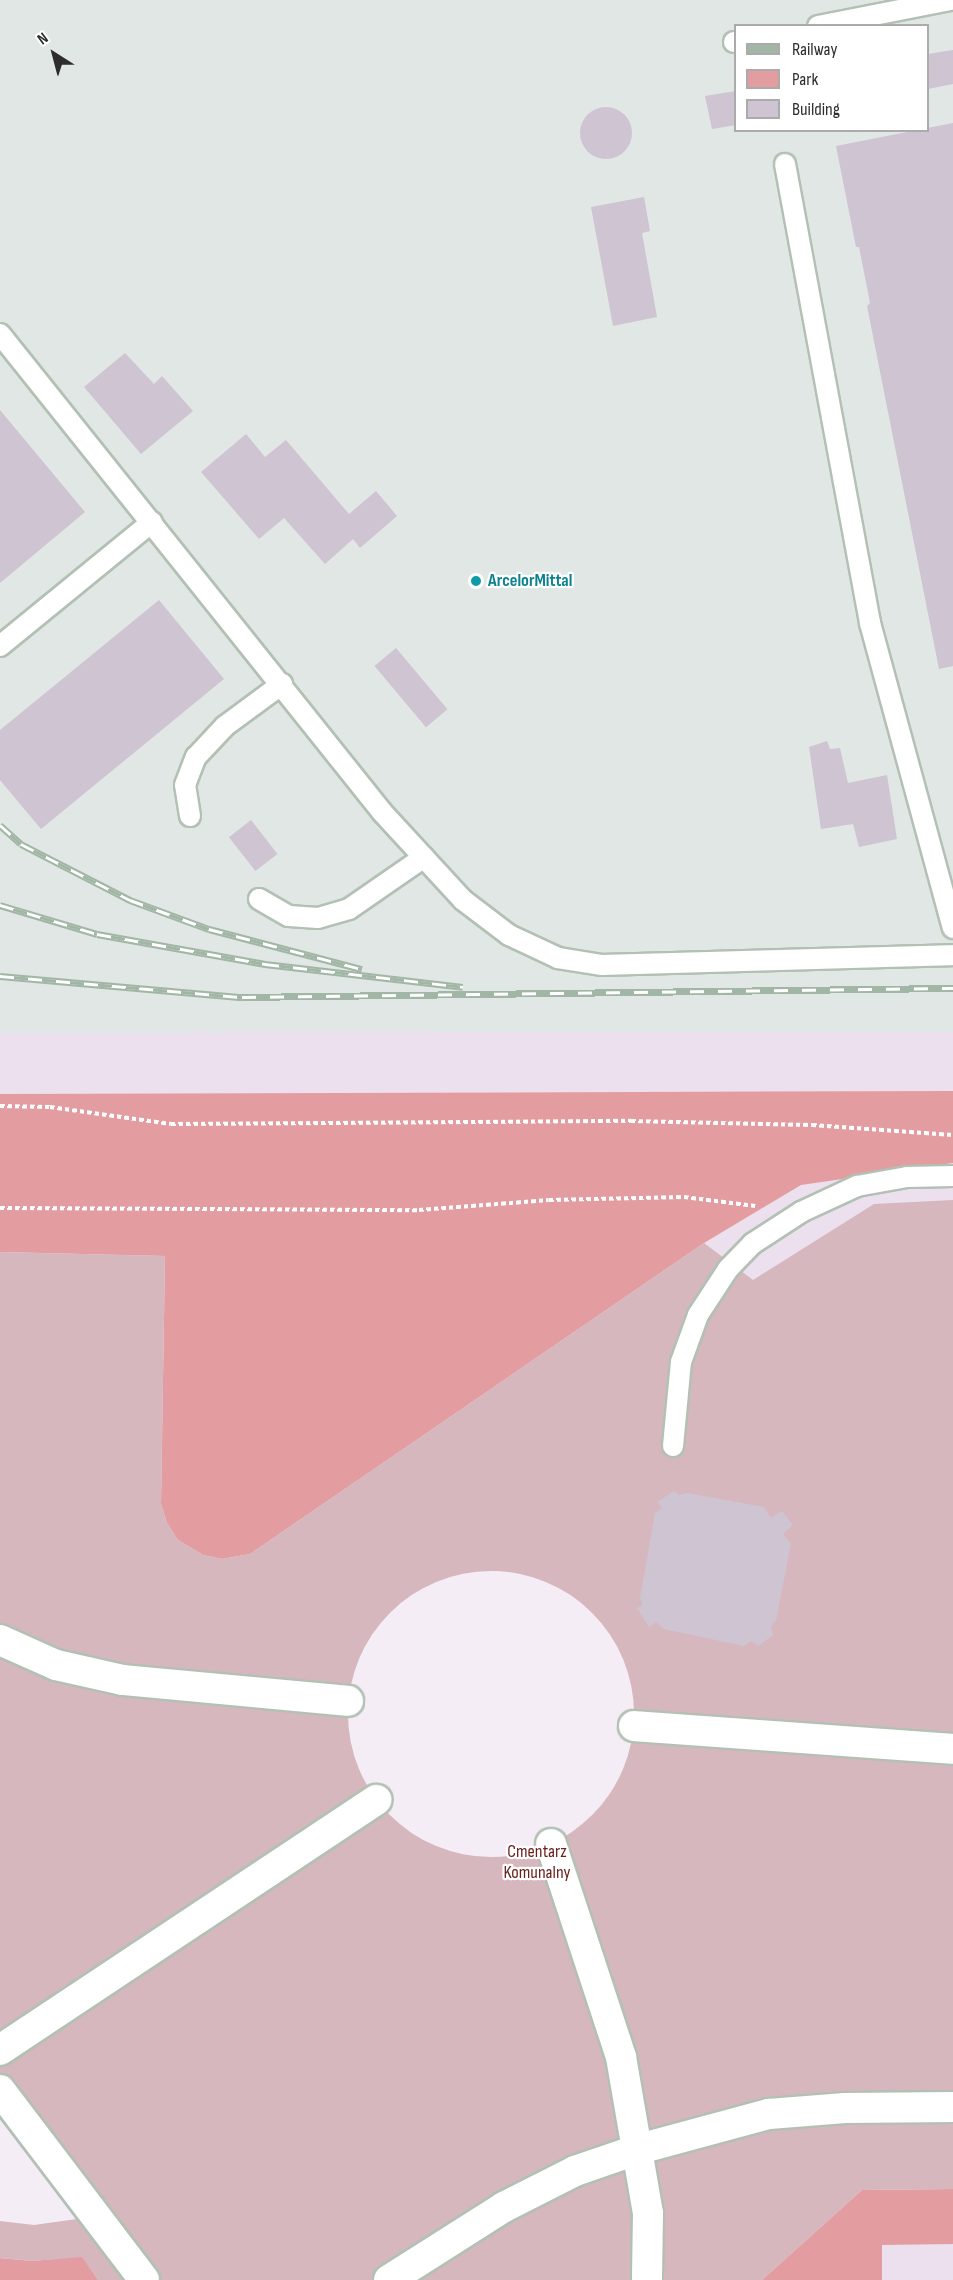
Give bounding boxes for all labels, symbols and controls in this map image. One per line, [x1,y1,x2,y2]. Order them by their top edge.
north arrow [24,24,84,84]
legend [734,24,929,132]
text: N [34,29,52,49]
text: Railway [792,39,837,60]
text: Park [792,69,818,90]
text: Building [792,99,840,120]
place label: ArcelorMittal [488,570,572,592]
marker: ArcelorMittal [469,574,483,588]
park label: Cmentarz Komunalny [504,1842,570,1884]

